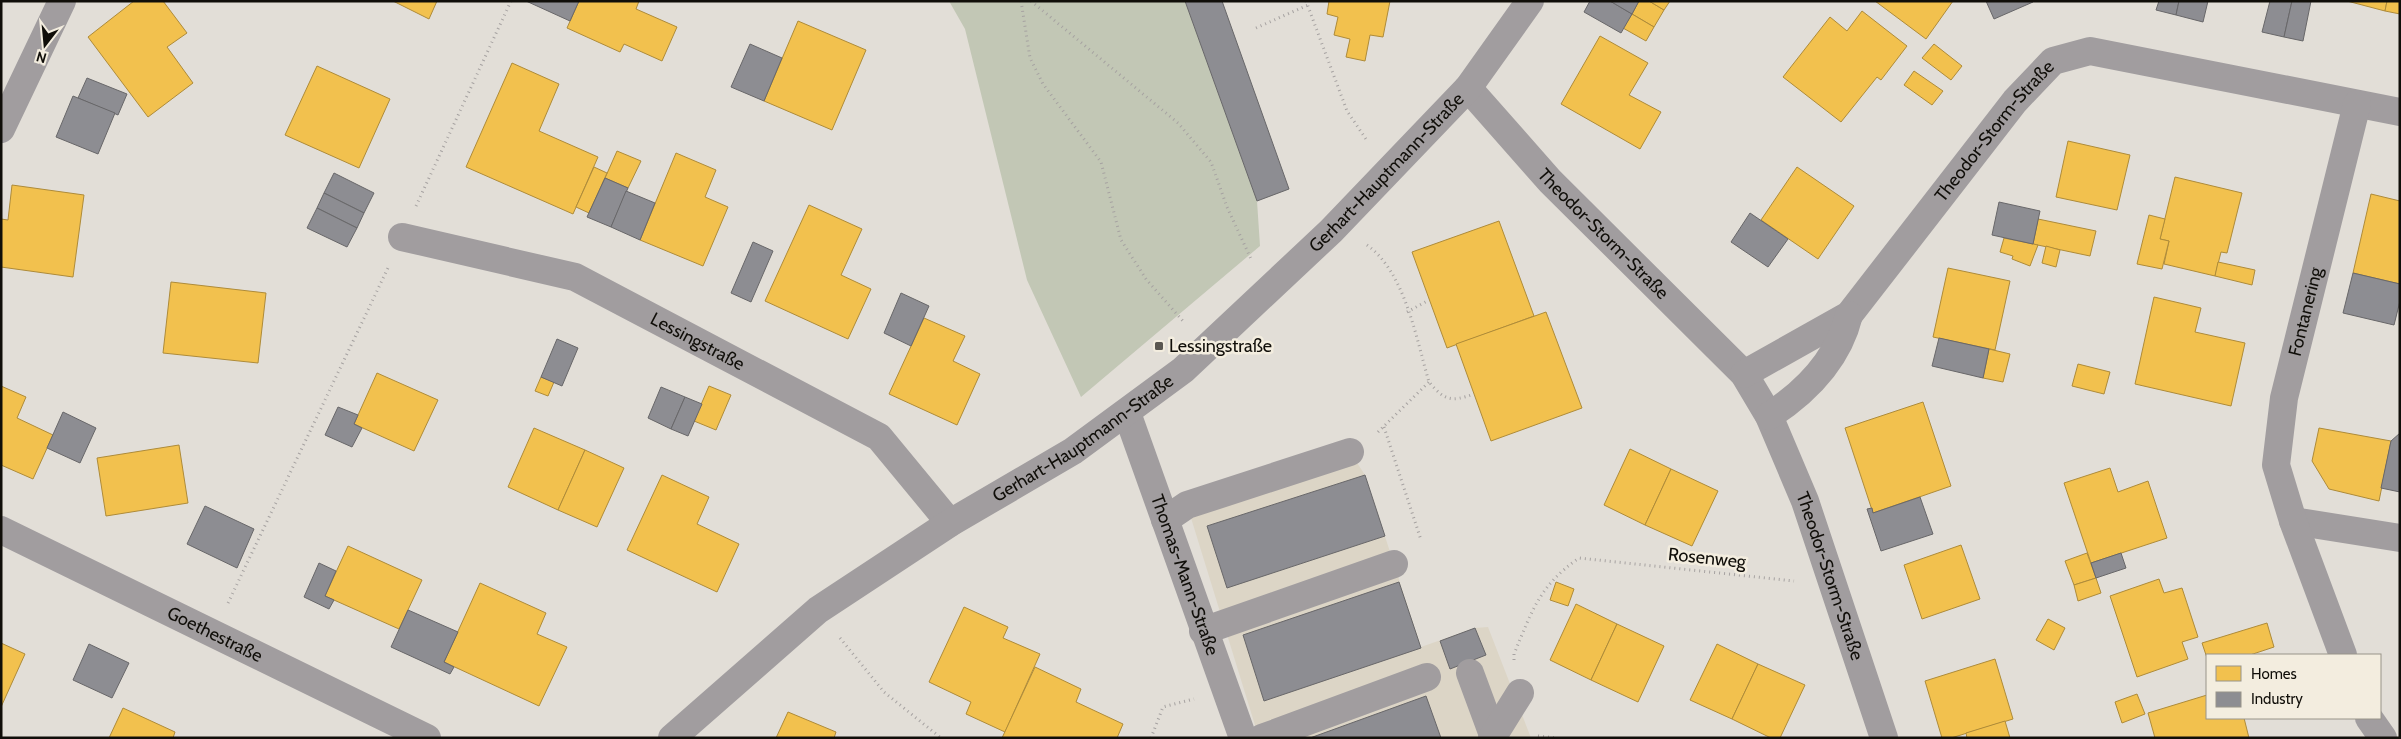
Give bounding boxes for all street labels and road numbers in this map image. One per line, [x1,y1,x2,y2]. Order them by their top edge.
street label: Theodor-Storm-Straße [1930,56,2059,206]
street label: Gerhart-Hauptmann-Straße [1304,88,1468,257]
street label: Theodor-Storm-Straße [1533,164,1673,304]
street label: Fontanering [2284,264,2327,358]
street label: Lessingstraße [647,308,748,375]
street label: Gerhart-Hauptmann-Straße [988,370,1178,507]
street label: Theodor-Storm-Straße [1791,489,1868,663]
street label: Thomas-Mann-Straße [1146,491,1224,658]
street label: Rosenweg [1667,543,1748,573]
street label: Goethestraße [164,602,266,667]

